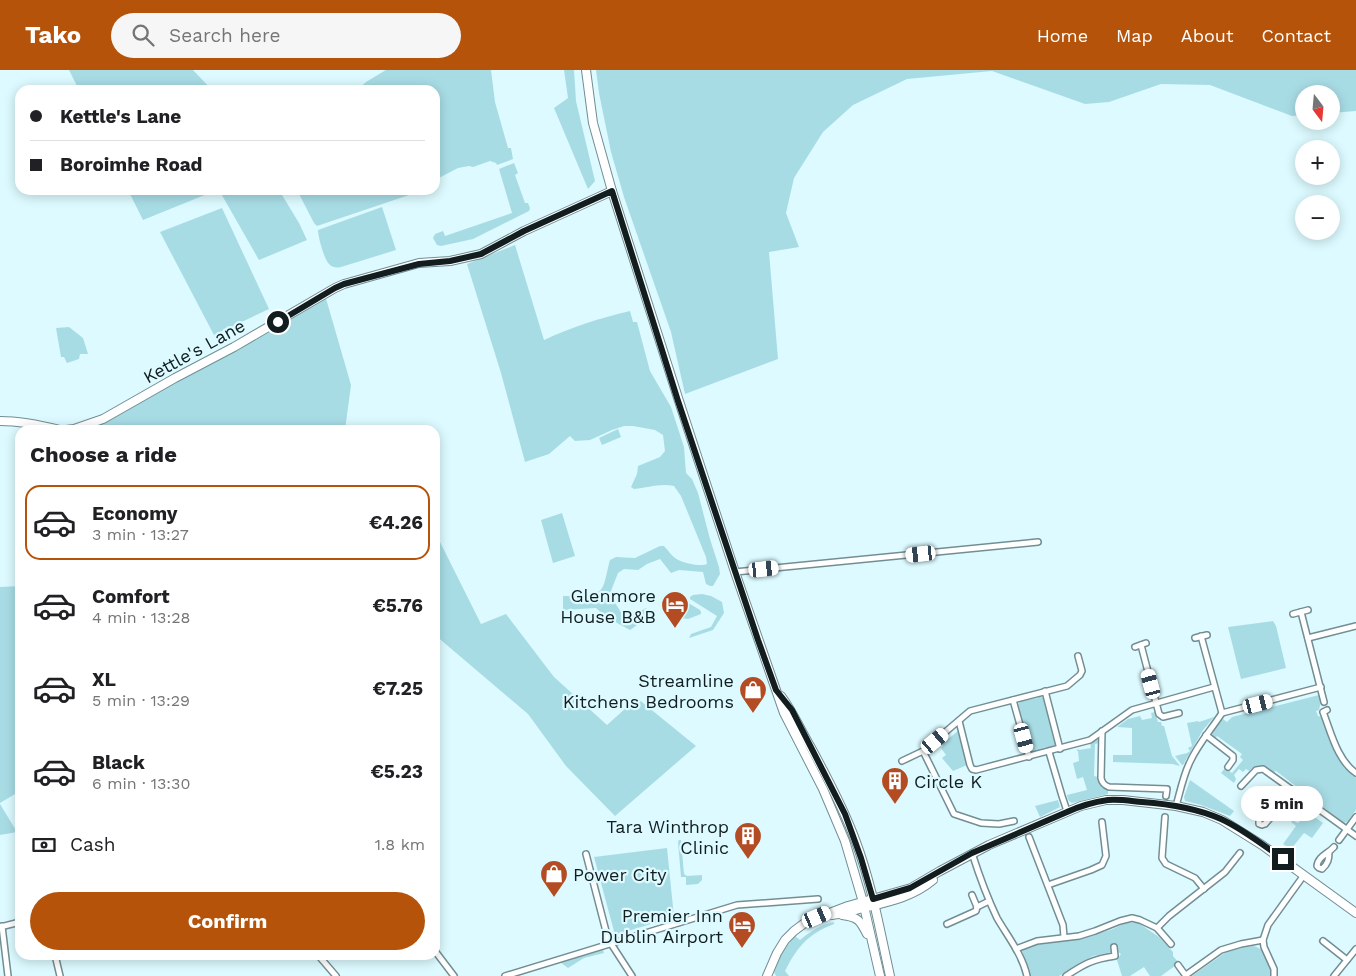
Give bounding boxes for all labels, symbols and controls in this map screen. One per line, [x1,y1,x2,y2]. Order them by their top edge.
search box [111,13,461,58]
text: Tako [25,21,81,49]
icon: search [129,21,157,49]
text: Search here [169,24,280,47]
text: Home [1037,25,1088,46]
text: Map [1116,25,1153,46]
text: About [1181,25,1233,46]
text: Contact [1261,25,1331,46]
north arrow [1295,85,1340,130]
map controls [1295,85,1340,240]
text: Kettle's Lane [60,105,181,128]
button: + [1295,140,1340,185]
text: Boroimhe Road [60,153,203,176]
button: − [1295,195,1340,240]
route start [267,311,289,333]
street label: Kettle's Lane [140,314,248,388]
text: Choose a ride [30,442,177,467]
icon: car [32,500,77,545]
text: Economy [92,502,177,525]
text: €4.26 [369,511,423,534]
text: 3 min · 13:27 [92,525,189,544]
car [905,545,936,563]
car [748,560,779,578]
icon: car [32,583,77,628]
text: Comfort [92,585,170,608]
place label: Glenmore House B&B [560,585,656,627]
hotel icon: Glenmore House B&B [660,590,690,629]
text: €5.76 [372,594,423,617]
text: 4 min · 13:28 [92,608,190,627]
icon: car [32,666,77,711]
text: XL [92,668,116,691]
car [1139,668,1162,700]
place label: Streamline Kitchens Bedrooms [563,670,734,712]
shop icon: Streamline Kitchens Bedrooms [738,675,768,714]
text: €7.25 [372,677,423,700]
text: 5 min · 13:29 [92,691,190,710]
car [1241,693,1274,715]
car [1012,722,1035,754]
car [918,726,951,756]
icon: car [32,749,77,794]
text: Black [92,751,145,774]
text: €5.23 [370,760,423,783]
building icon: Circle K [880,766,910,805]
place label: Circle K [914,771,982,792]
text: 6 min · 13:30 [92,774,190,793]
callout: 5 min [1242,786,1324,822]
text: 5 min [1260,794,1304,813]
place label: Tara Winthrop Clinic [606,816,729,858]
building icon: Tara Winthrop Clinic [733,821,763,860]
icon: cash [30,831,58,859]
text: Cash [70,833,116,856]
text: 1.8 km [375,835,425,854]
route end [1272,848,1294,870]
shop icon: Power City [539,859,569,898]
place label: Power City [573,864,667,885]
button: Confirm [30,892,425,950]
car [800,904,833,930]
place label: Premier Inn Dublin Airport [600,905,723,947]
hotel icon: Premier Inn Dublin Airport [727,910,757,949]

